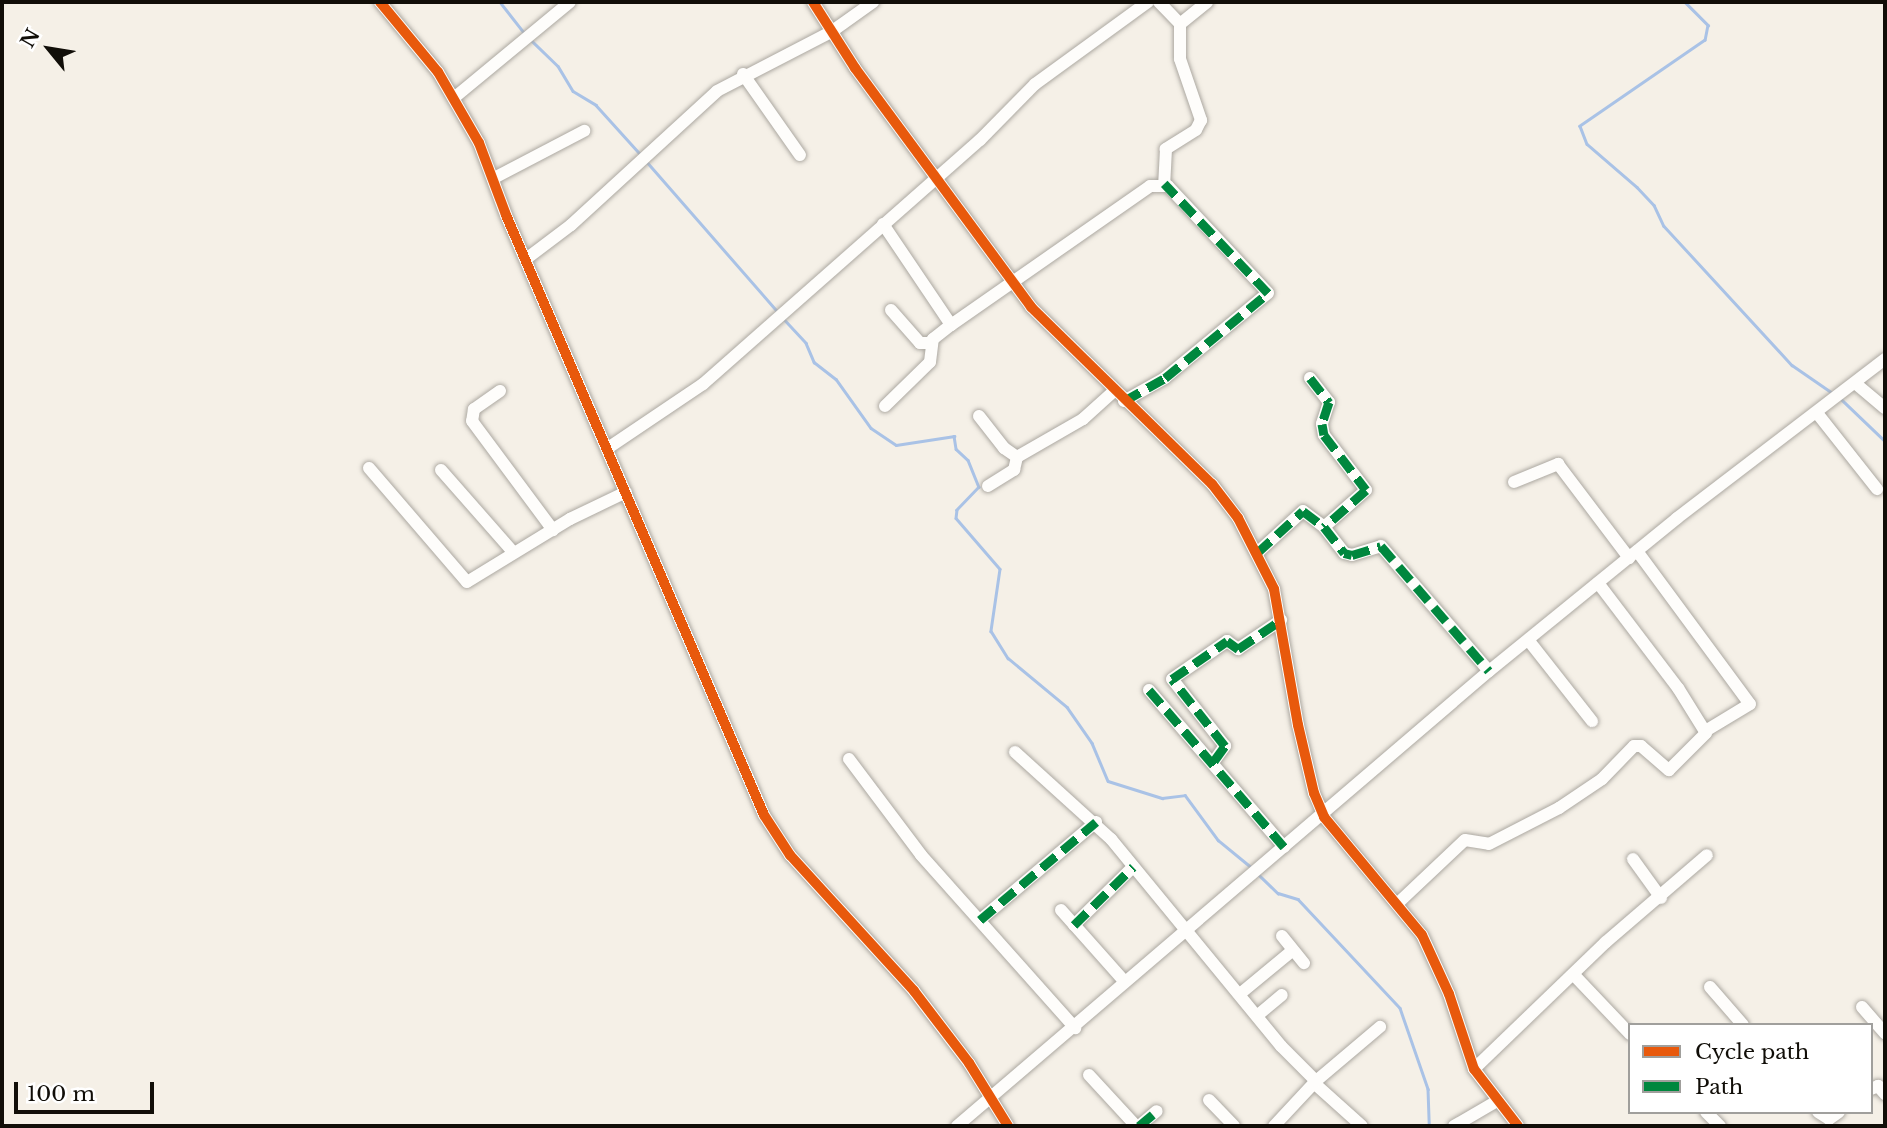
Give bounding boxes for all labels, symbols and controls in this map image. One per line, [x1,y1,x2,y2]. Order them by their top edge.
north arrow [14,14,84,84]
text: N [16,25,45,52]
legend [1628,1023,1873,1114]
text: Cycle path [1695,1039,1809,1065]
scale bar [18,1068,158,1112]
text: Path [1695,1074,1743,1100]
text: 100 m [27,1081,95,1107]

